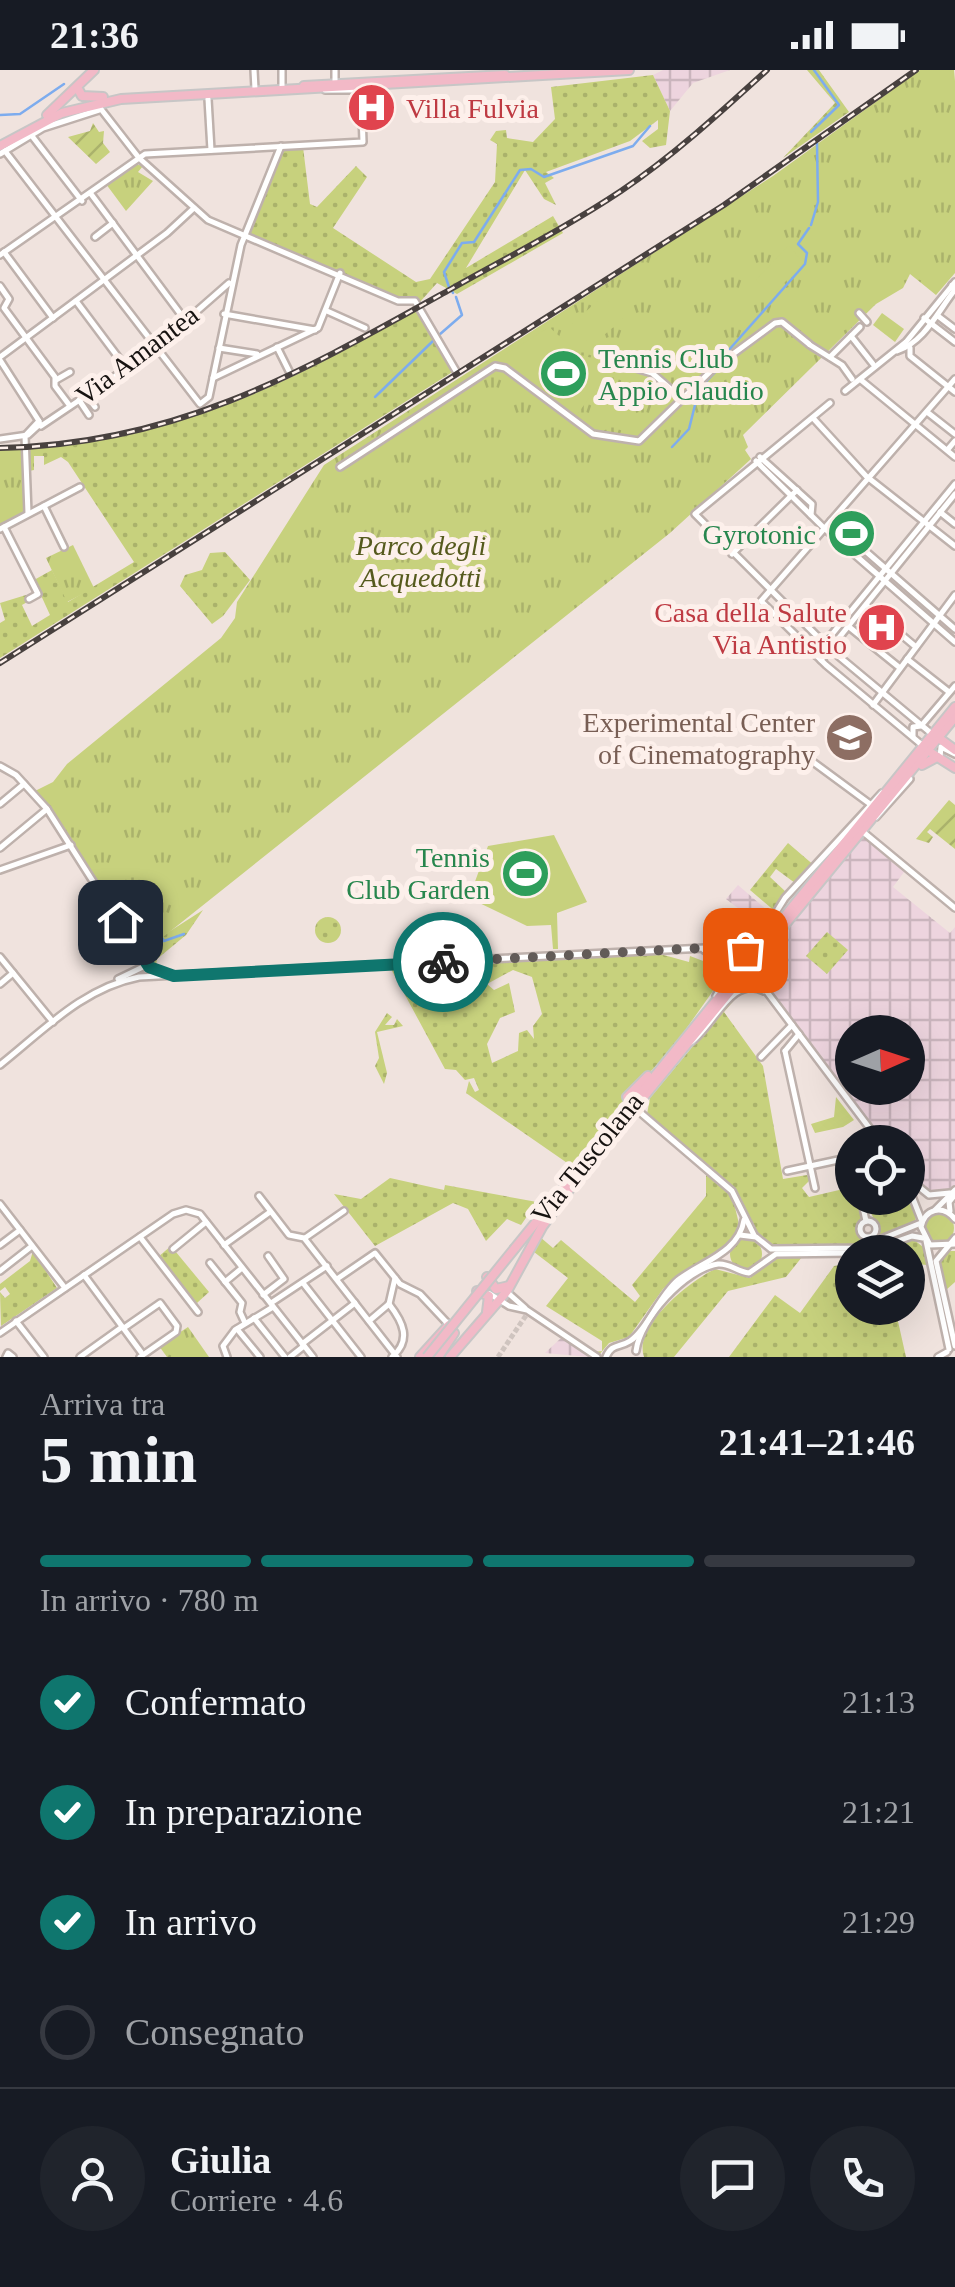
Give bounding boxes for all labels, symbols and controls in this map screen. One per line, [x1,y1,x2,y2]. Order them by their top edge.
text: 21:36 [50,14,139,56]
hospital icon: Villa Fulvia [345,82,397,134]
place label: Villa Fulvia [406,93,539,124]
street label: Via Amantea [70,299,205,411]
place label: Tennis Club Appio Claudio [598,343,764,406]
sports icon: Tennis Club Appio Claudio [537,348,589,400]
sports icon: Gyrotonic [825,508,877,560]
place label: Gyrotonic [702,519,816,550]
park label: Parco degli Acquedotti [355,530,486,593]
place label: Casa della Salute Via Antistio [654,597,847,660]
hospital icon: Casa della Salute Via Antistio [856,602,908,654]
place label: Experimental Center of Cinematography [583,707,816,770]
school or university icon: Experimental Center of Cinematography [824,712,876,764]
place label: Tennis Club Garden [346,842,490,905]
sports icon: Tennis Club Garden [499,847,551,899]
pin [78,880,163,965]
icon: home [93,895,148,950]
pin [703,908,788,993]
courier [393,912,493,1012]
icon: bag [718,923,773,978]
icon: bike [416,935,471,990]
north arrow [835,1015,925,1105]
map controls [835,1015,925,1325]
street label: Via Tuscolana [525,1086,650,1230]
button: locate [835,1125,925,1215]
button: layers [835,1235,925,1325]
text: Arriva tra [40,1386,165,1422]
text: 21:41–21:46 [719,1421,915,1463]
text: 5 min [40,1424,197,1496]
text: In arrivo · 780 m [40,1582,259,1618]
icon: check [40,1675,95,1730]
text: Confermato [125,1681,307,1723]
text: 21:13 [842,1684,915,1720]
icon: check [40,1785,95,1840]
text: In preparazione [125,1791,362,1833]
text: 21:21 [842,1794,915,1830]
icon: check [40,1895,95,1950]
text: In arrivo [125,1901,257,1943]
text: 21:29 [842,1904,915,1940]
text: Consegnato [125,2011,304,2053]
button: person [40,2126,145,2231]
button: chat [680,2126,785,2231]
button: phone [810,2126,915,2231]
text: Giulia [170,2139,271,2181]
text: Corriere · 4.6 [170,2182,343,2218]

